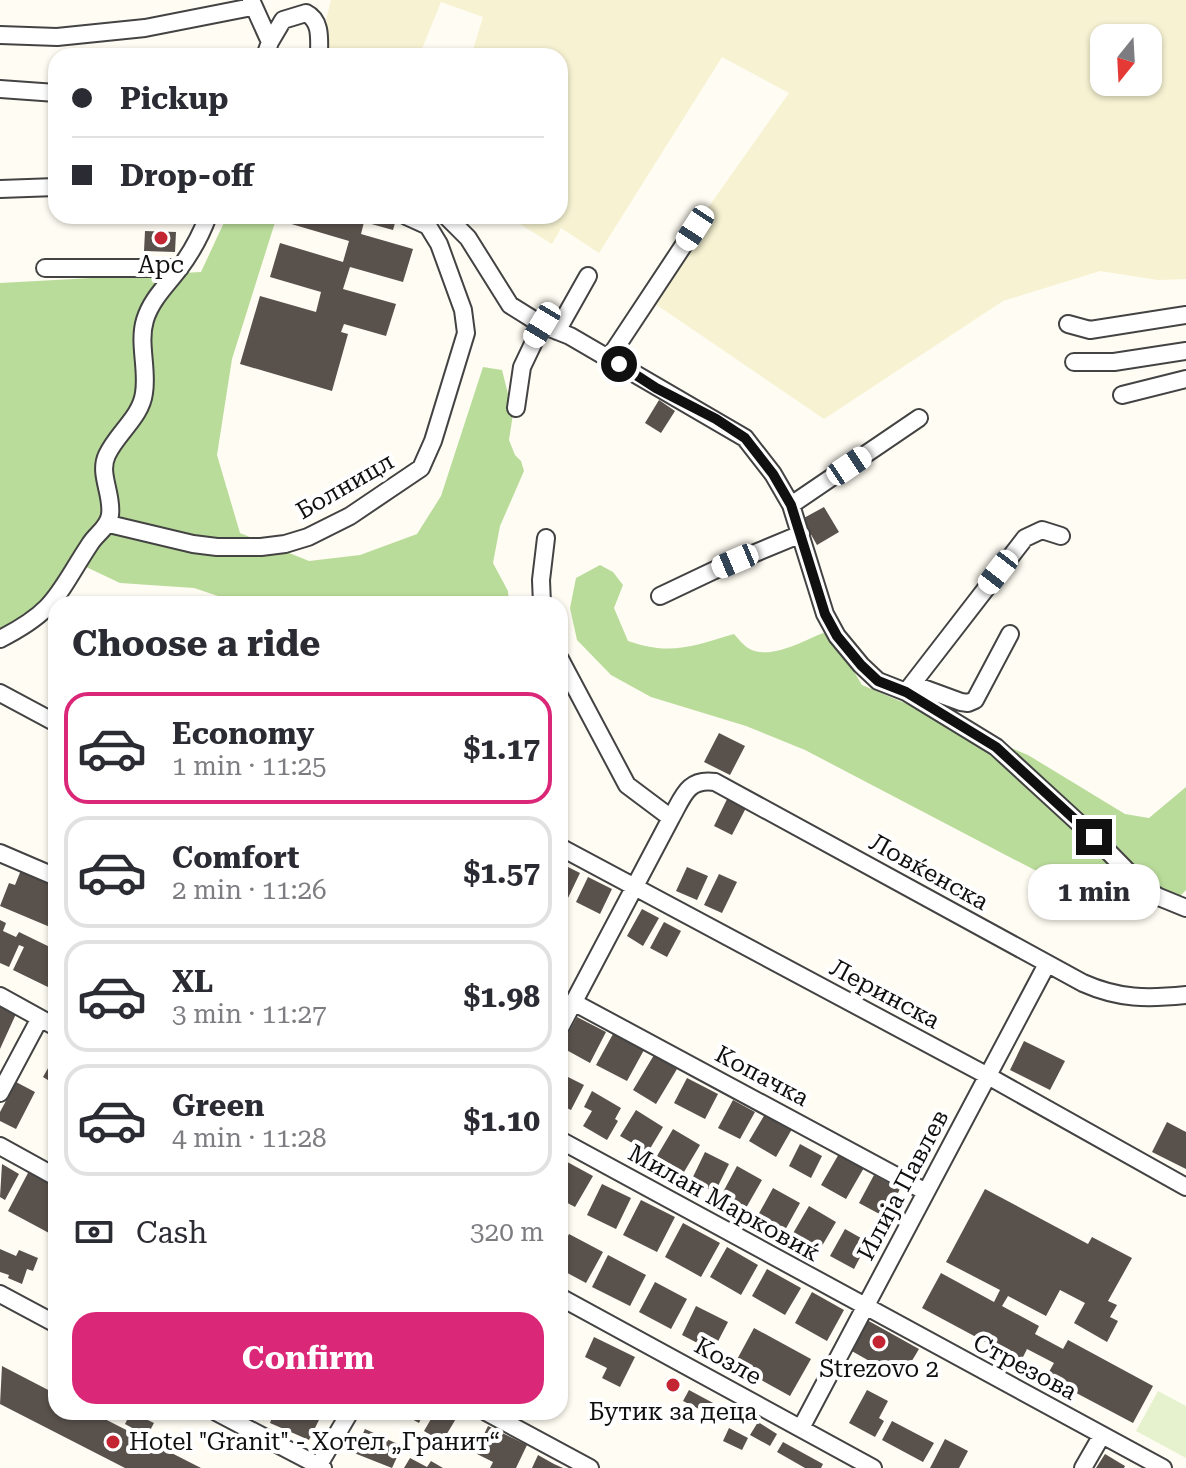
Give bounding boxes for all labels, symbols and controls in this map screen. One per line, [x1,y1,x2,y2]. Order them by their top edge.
north arrow [1090,24,1162,96]
map controls [1090,24,1162,96]
text: Pickup [120,81,228,116]
text: Drop-off [120,158,254,193]
car [672,201,718,255]
marker: Арс [152,229,170,247]
place label: Арс [138,251,184,279]
car [519,298,565,352]
route start [601,346,637,382]
car [822,443,876,489]
street label: Болницл [291,447,399,525]
car [708,541,762,581]
car [974,546,1022,598]
text: Choose a ride [72,623,320,665]
icon: car [76,712,148,784]
text: Economy [172,716,314,751]
text: $1.17 [463,731,540,766]
text: 1 min · 11:25 [172,751,327,781]
route end [1076,819,1112,855]
street label: Ловќенска [865,828,993,916]
icon: car [76,836,148,908]
text: Comfort [172,840,299,875]
text: $1.57 [463,855,540,890]
callout: 1 min [1028,865,1160,921]
text: 2 min · 11:26 [172,875,327,905]
text: 1 min [1058,877,1130,907]
street label: Леринска [825,953,945,1035]
icon: car [76,960,148,1032]
text: XL [172,964,213,999]
text: $1.98 [463,979,540,1014]
text: 3 min · 11:27 [172,999,327,1029]
street label: Копачка [711,1040,813,1112]
icon: car [76,1084,148,1156]
text: Green [172,1088,264,1123]
text: $1.10 [463,1103,540,1138]
street label: Илија Павлев [852,1105,954,1265]
text: 4 min · 11:28 [172,1123,327,1153]
street label: Милан Марковиќ [623,1139,825,1267]
icon: cash [72,1210,116,1254]
text: Cash [136,1215,207,1250]
text: 320 m [470,1217,544,1247]
button: Confirm [72,1312,544,1404]
street label: Стрезова [968,1328,1082,1406]
street label: Козле [689,1331,767,1391]
marker: Strezovo 2 [870,1333,888,1351]
place label: Strezovo 2 [819,1355,939,1383]
marker: Бутик за деца [664,1376,682,1394]
place label: Бутик за деца [589,1398,757,1426]
place label: Hotel "Granit" - Хотел „Гранит“ [129,1428,500,1456]
marker: Hotel "Granit" - Хотел „Гранит“ [104,1433,122,1451]

